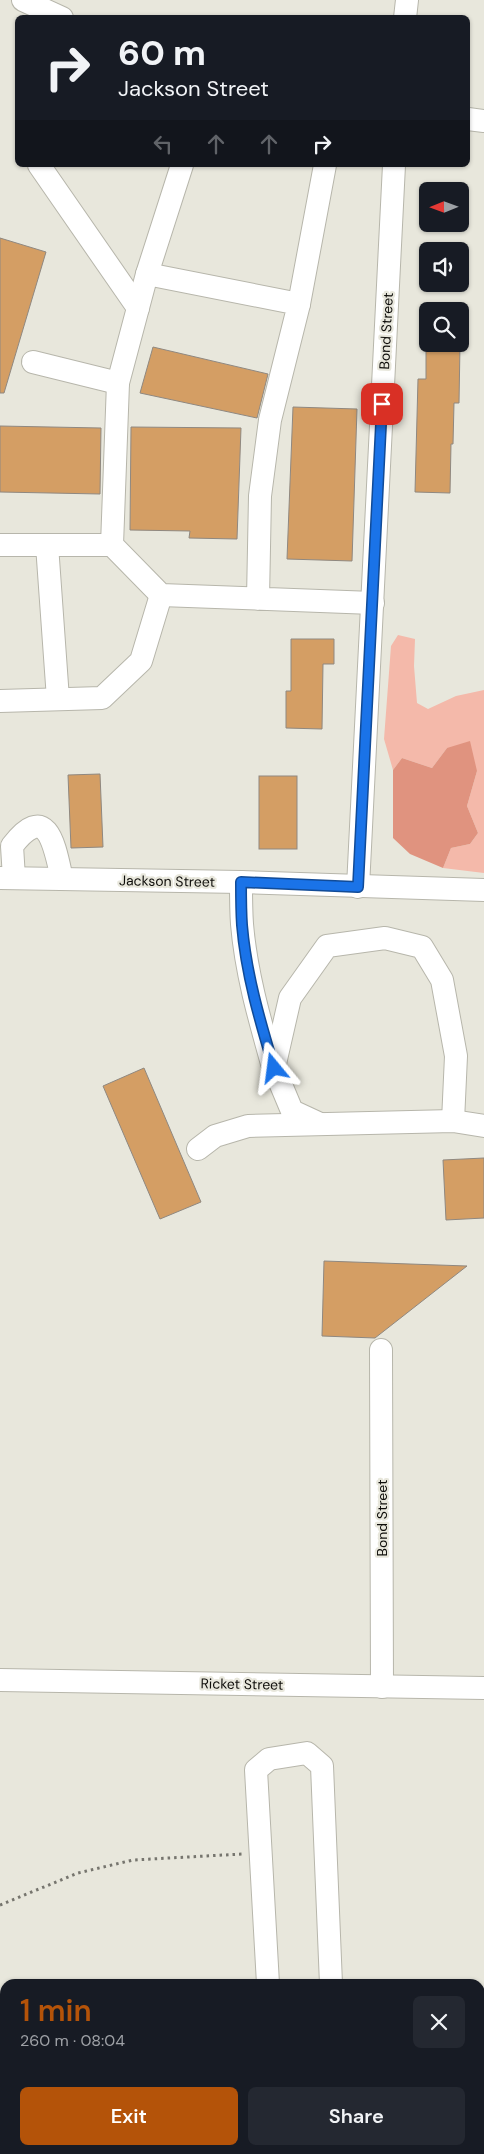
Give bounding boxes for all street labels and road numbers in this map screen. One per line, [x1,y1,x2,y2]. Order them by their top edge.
street label: Bond Street [375,292,397,370]
street label: Jackson Street [119,871,215,891]
street label: Bond Street [373,1480,391,1556]
street label: Ricket Street [200,1674,284,1694]

